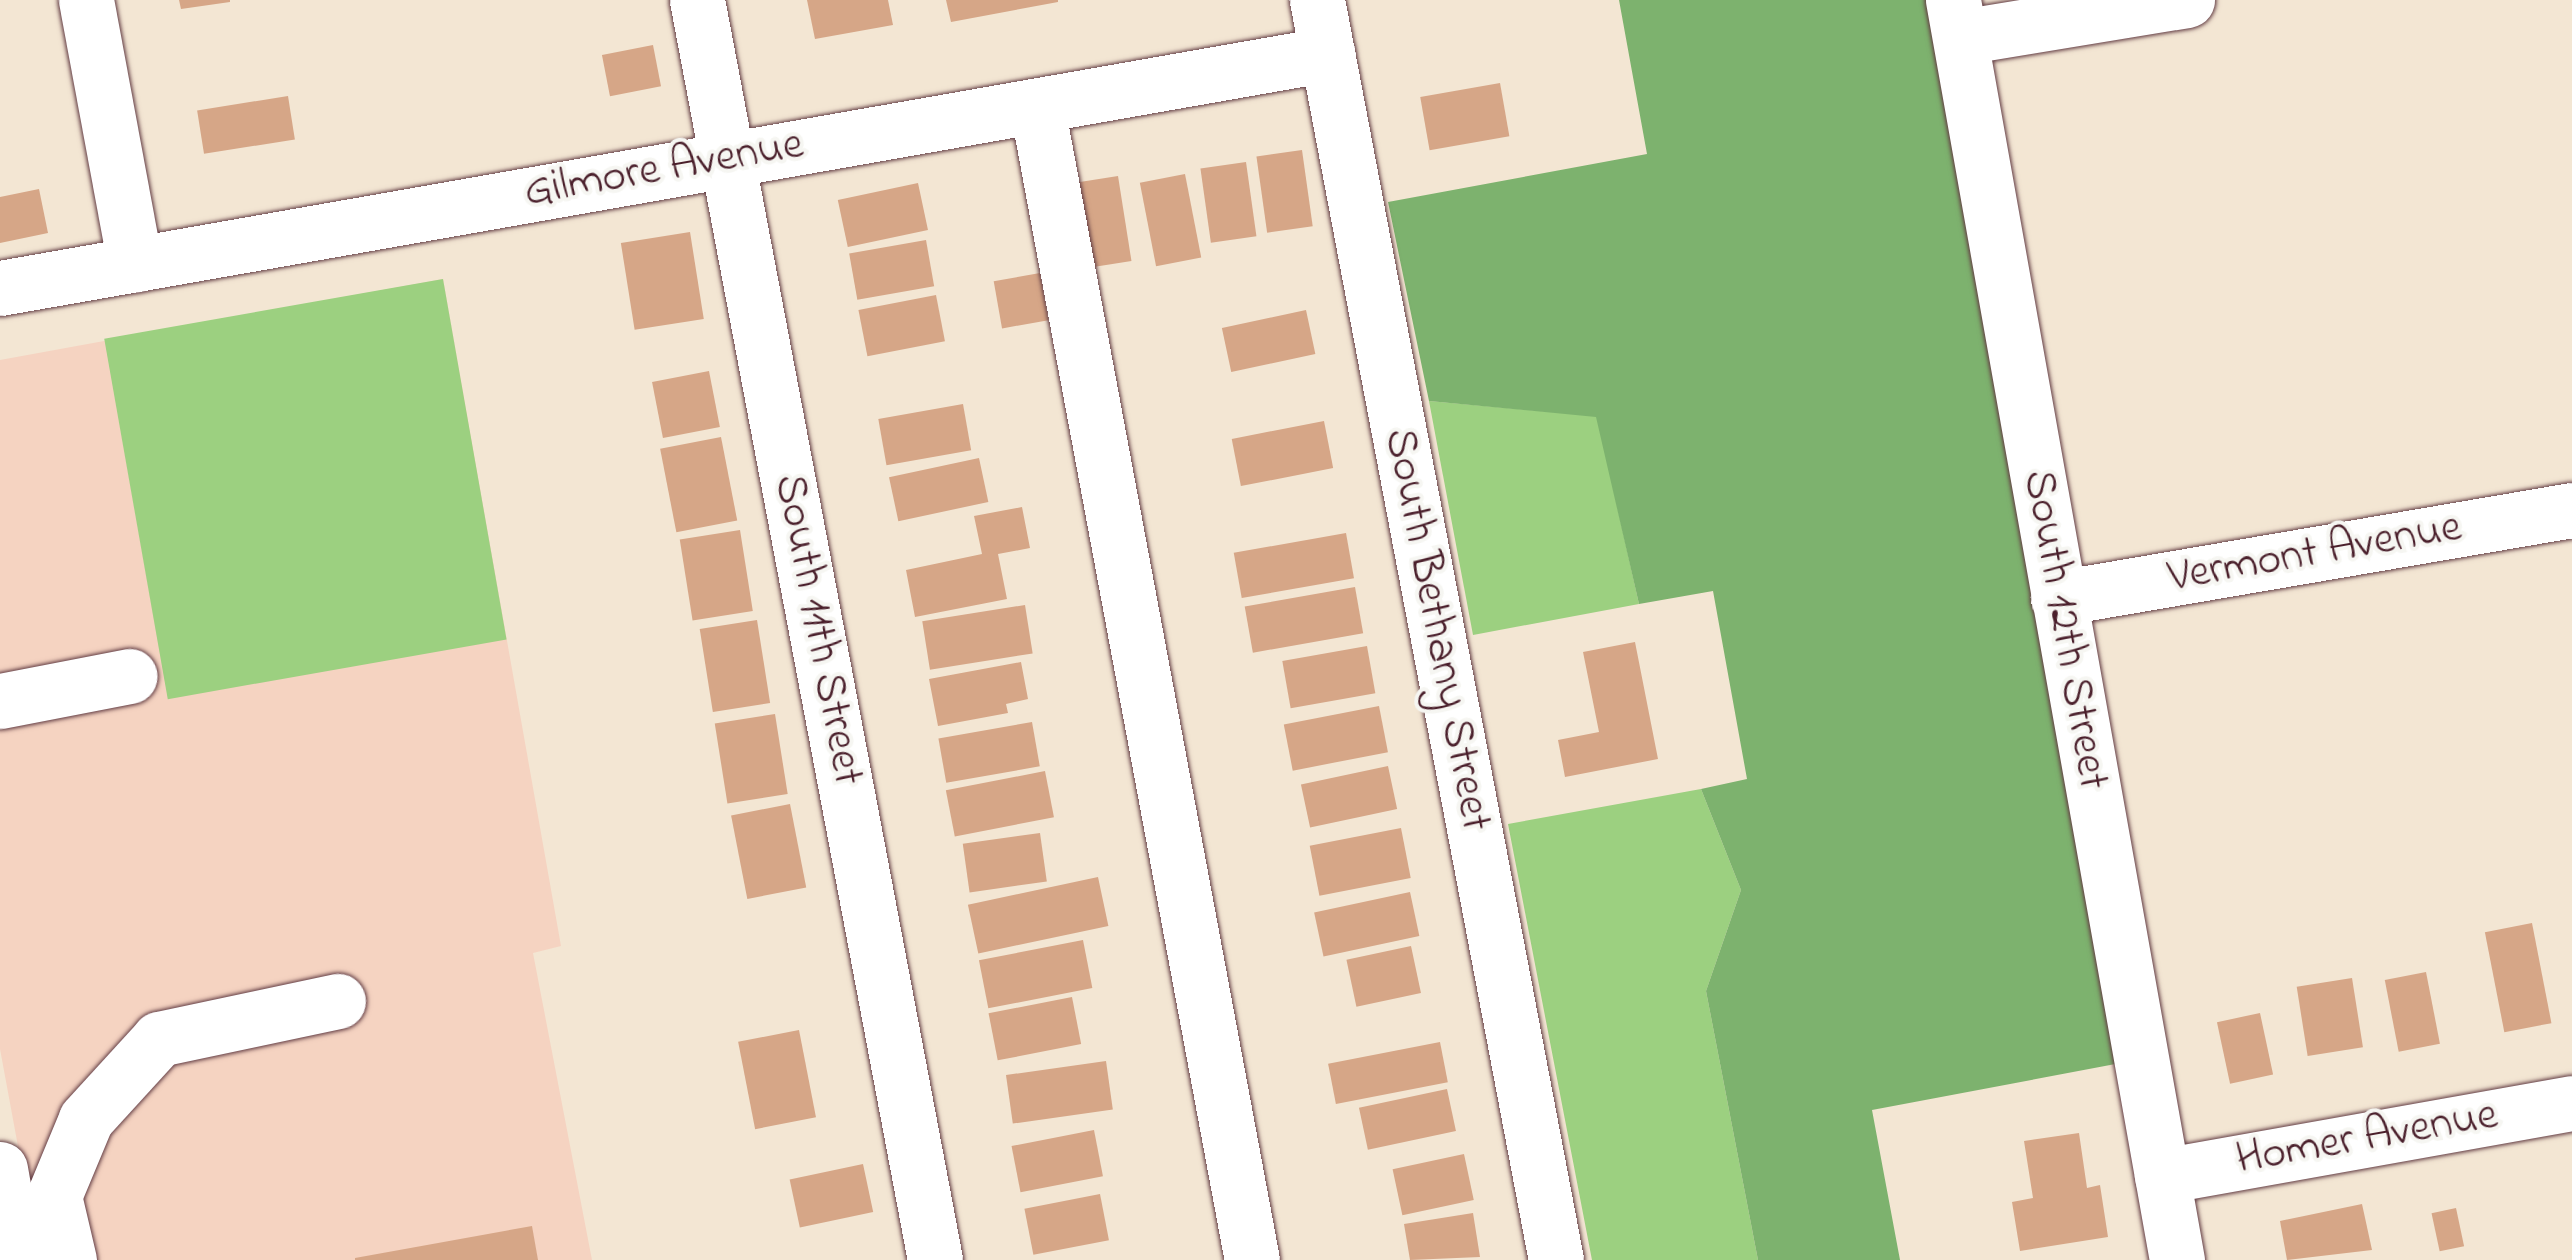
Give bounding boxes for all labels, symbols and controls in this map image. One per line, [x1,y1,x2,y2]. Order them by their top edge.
street label: Gilmore Avenue [520,119,808,221]
street label: South Bethany Street [1371,424,1501,836]
street label: South 12th Street [2009,466,2119,794]
street label: South 11th Street [760,470,874,790]
street label: Vermont Avenue [2164,502,2466,606]
street label: Homer Avenue [2232,1089,2502,1189]

